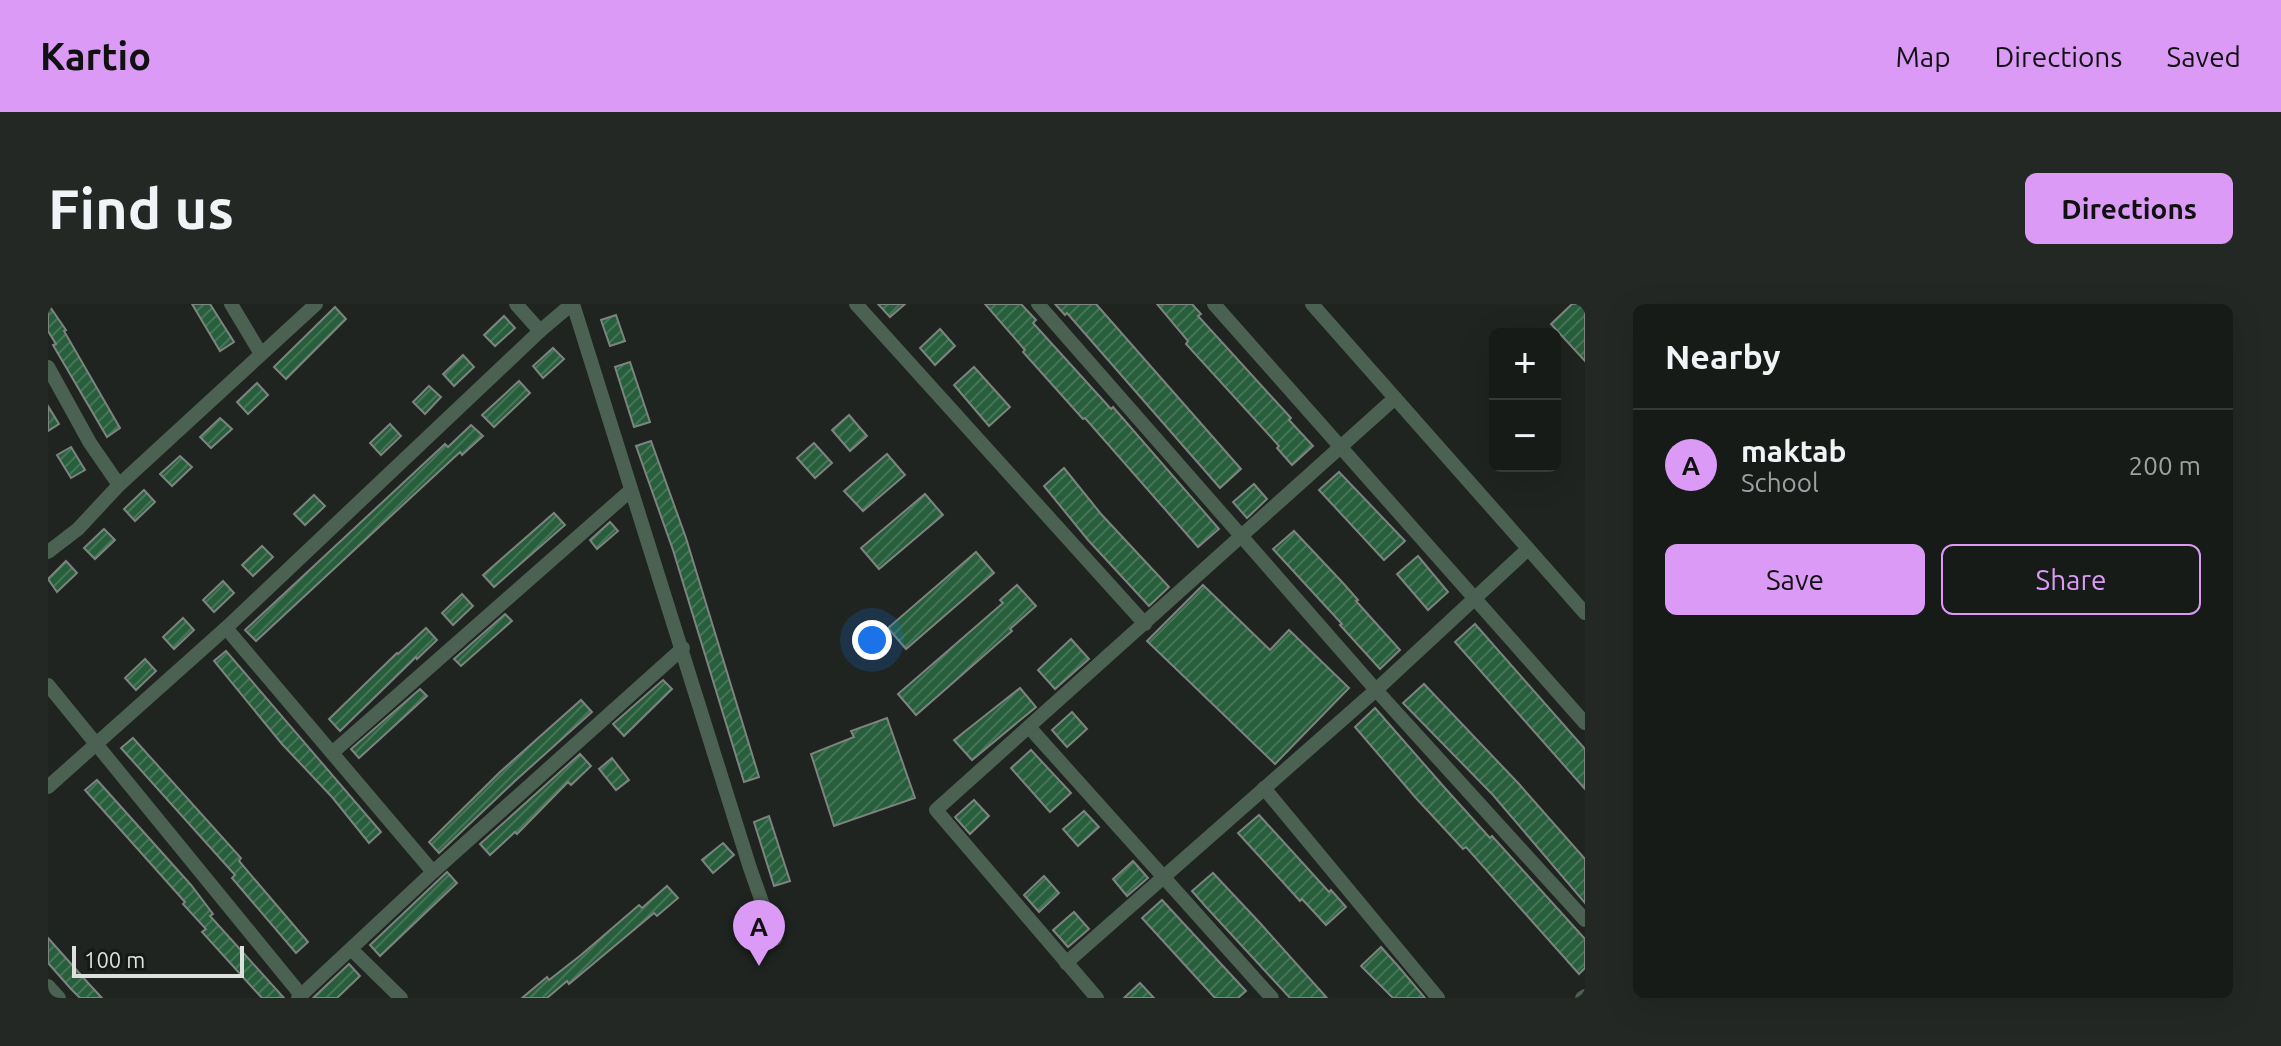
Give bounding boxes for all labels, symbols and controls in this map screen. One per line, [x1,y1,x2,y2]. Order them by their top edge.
text: Kartio [40,35,151,77]
text: Map [1895,41,1951,72]
text: Directions [1995,41,2122,72]
text: Saved [2166,41,2241,72]
button: Directions [2025,173,2233,244]
text: Find us [48,177,234,240]
map controls [1489,328,1561,472]
button: + [1489,328,1561,400]
text: Nearby [1665,337,1780,375]
button: − [1489,400,1561,472]
text: maktab [1741,434,1847,468]
text: A [1682,451,1700,480]
text: 200 m [2129,451,2201,480]
text: School [1741,468,1819,497]
button: Save [1665,544,1925,615]
button: Share [1941,544,2201,615]
your location [852,620,892,660]
pin: A [733,900,785,966]
scale bar [72,942,244,978]
text: 100 m [84,947,145,972]

